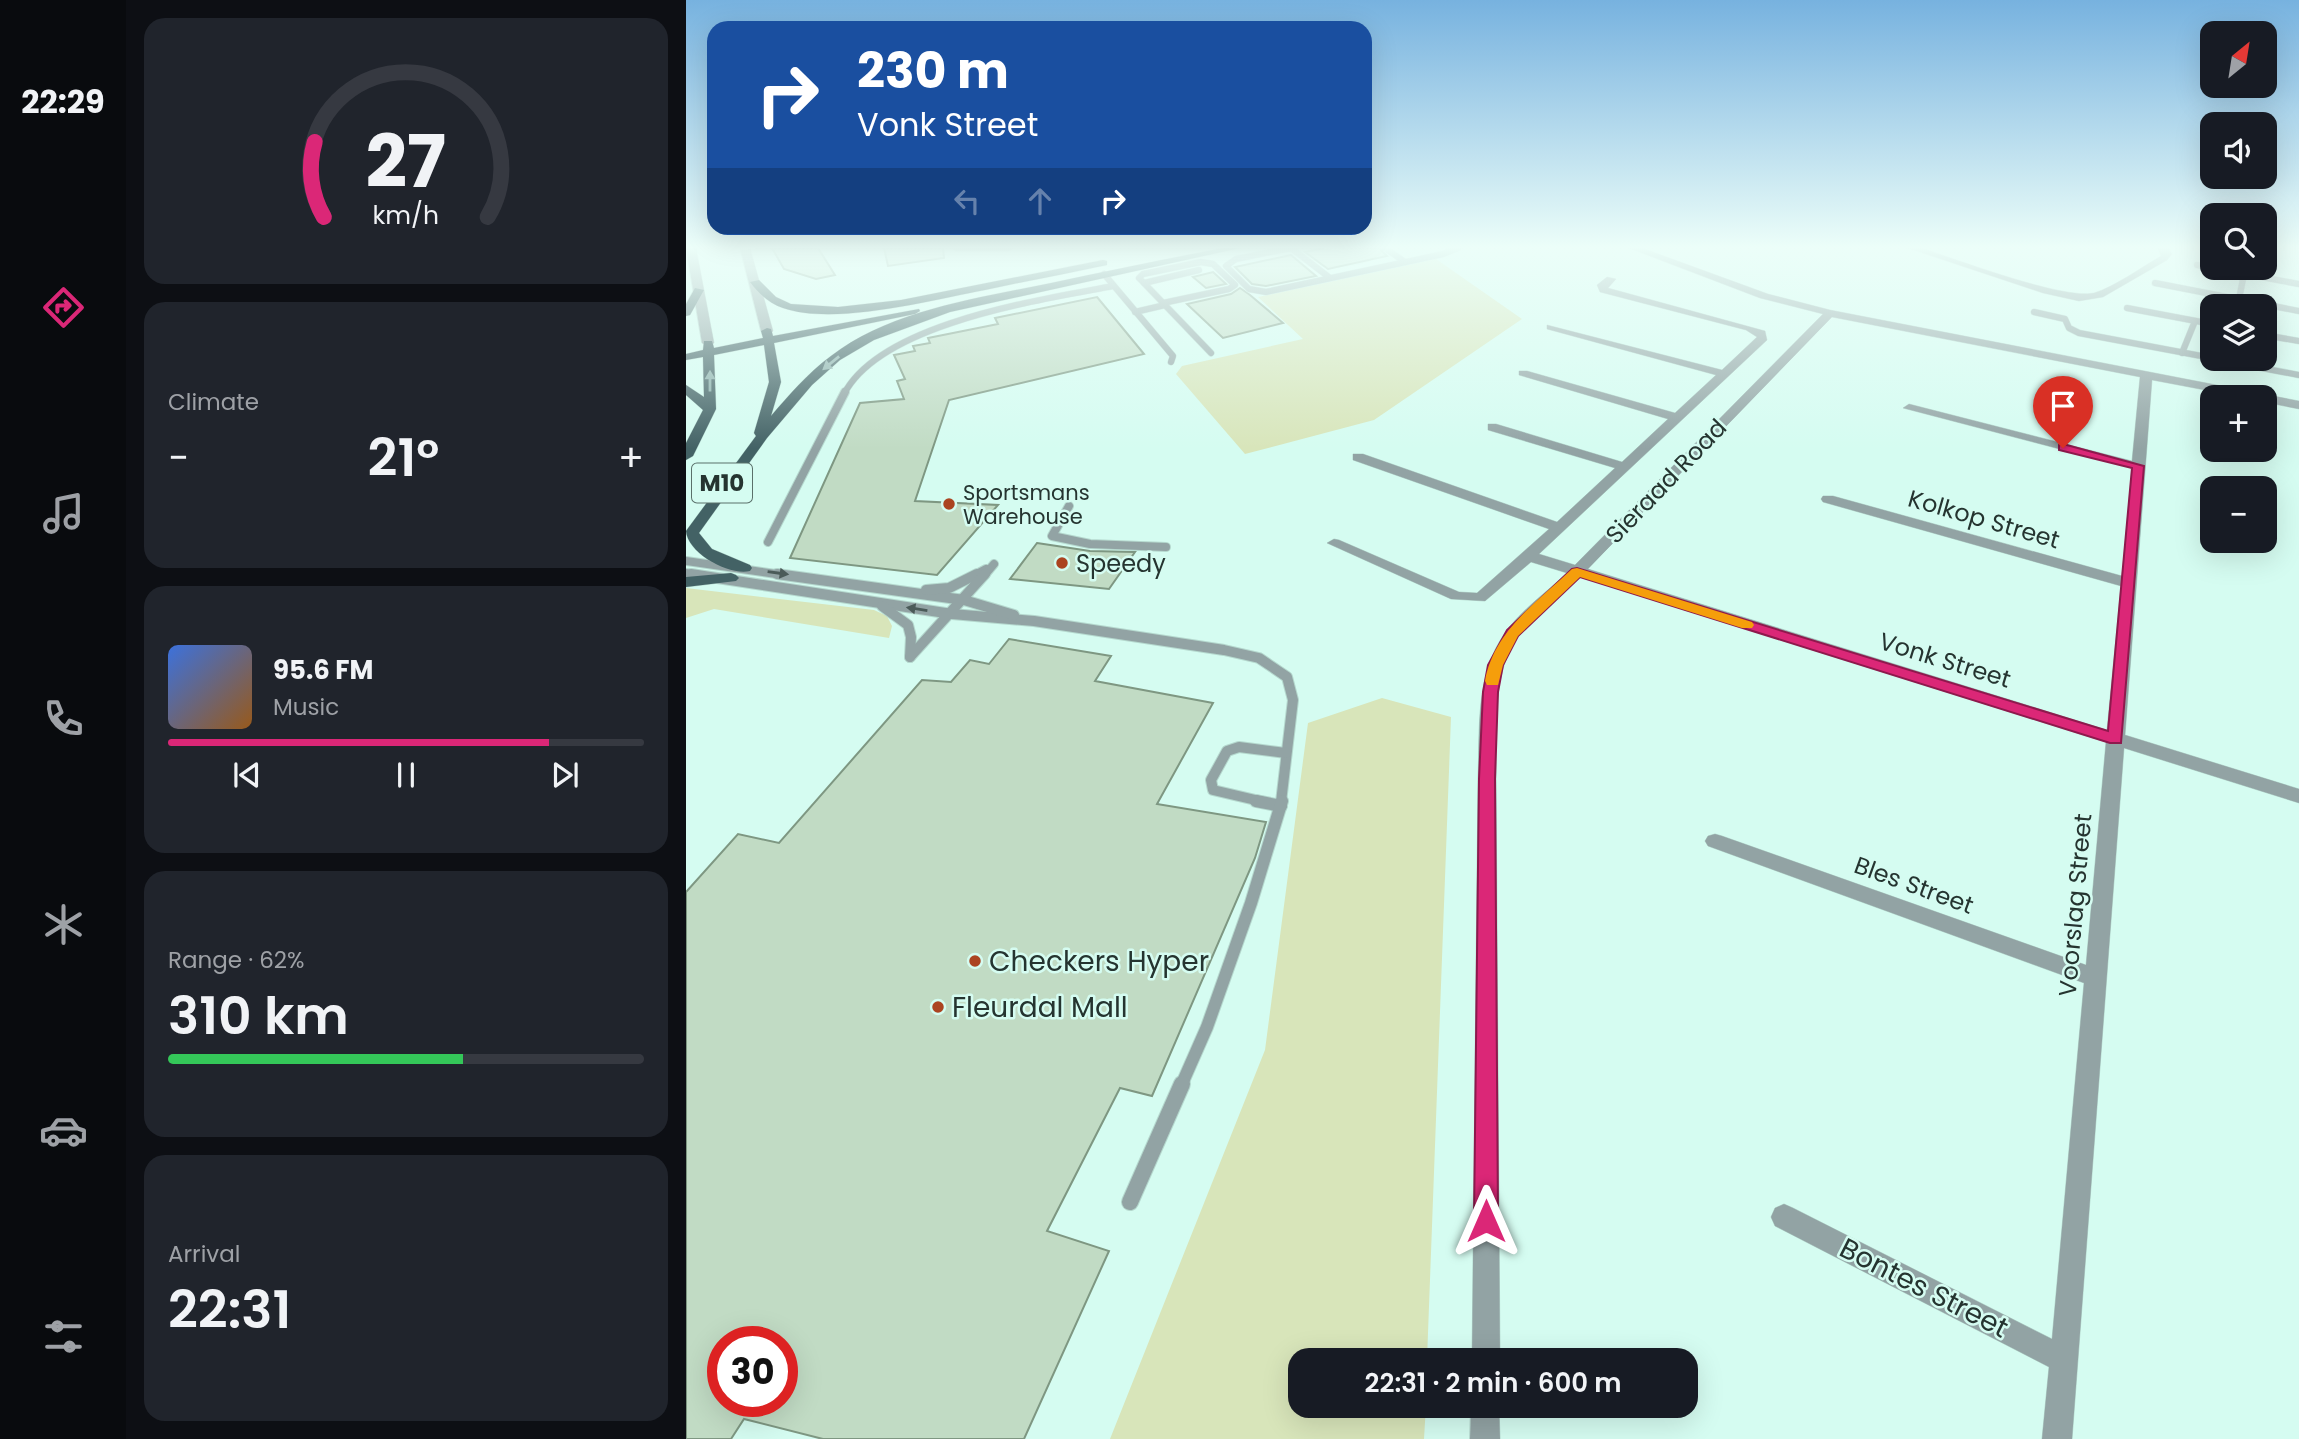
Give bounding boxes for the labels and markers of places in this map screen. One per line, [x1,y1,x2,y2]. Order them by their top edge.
pin [2033,376,2093,448]
place label: Sportsmans Warehouse [963,478,1090,531]
marker: Sportsmans Warehouse [941,496,957,512]
place label: Speedy [1076,547,1166,580]
marker: Speedy [1054,555,1070,571]
place label: Checkers Hyper [989,942,1209,981]
marker: Checkers Hyper [967,953,983,969]
place label: Fleurdal Mall [952,988,1128,1027]
marker: Fleurdal Mall [930,999,946,1015]

